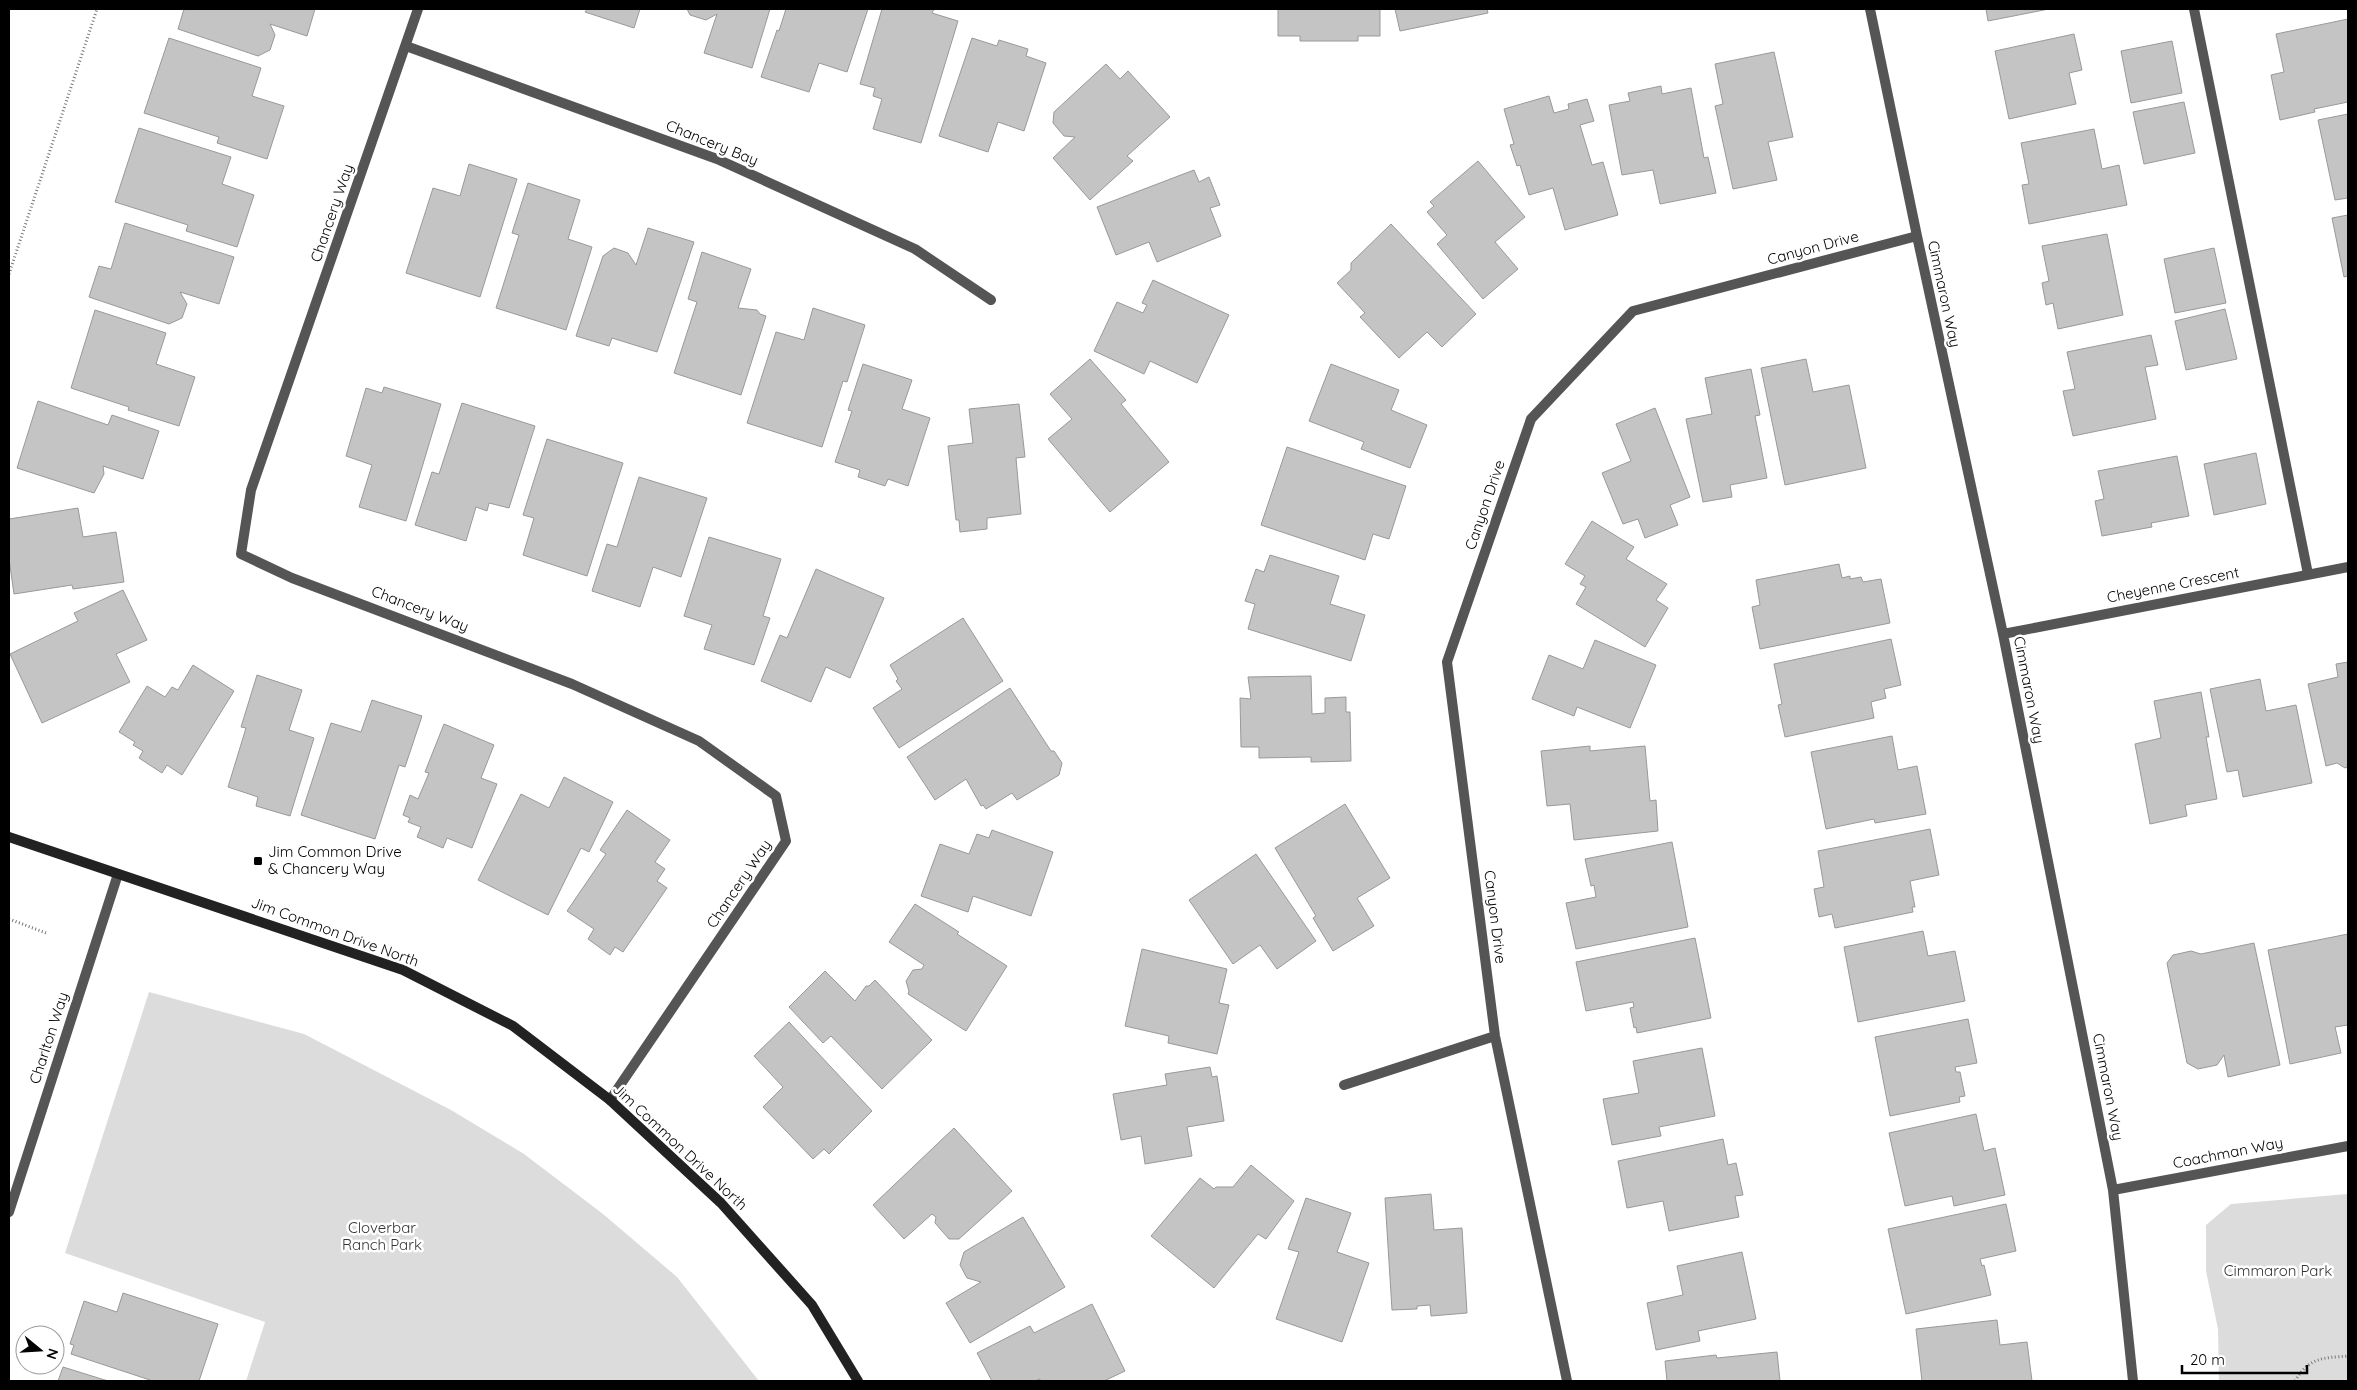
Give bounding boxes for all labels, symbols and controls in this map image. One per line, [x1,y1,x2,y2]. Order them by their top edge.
street label: Chancery Bay [663,115,761,170]
street label: Chancery Way [306,161,357,264]
street label: Canyon Drive [1765,226,1861,269]
street label: Cimmaron Way [1924,239,1965,349]
street label: Canyon Drive [1460,457,1509,552]
street label: Cheyenne Crescent [2105,562,2241,607]
street label: Chancery Way [369,581,472,636]
street label: Cimmaron Way [2010,635,2049,745]
street label: Chancery Way [702,836,775,932]
place label: Jim Common Drive & Chancery Way [268,842,402,878]
marker: Jim Common Drive & Chancery Way [252,855,264,867]
street label: Canyon Drive [1480,869,1511,965]
street label: Jim Common Drive North [249,892,422,971]
street label: Charlton Way [25,990,72,1086]
street label: Cimmaron Way [2089,1032,2128,1142]
street label: Jim Common Drive North [609,1079,752,1214]
street label: Coachman Way [2171,1133,2285,1172]
park label: Cloverbar Ranch Park [342,1218,422,1254]
park label: Cimmaron Park [2224,1261,2332,1280]
north arrow [15,1325,65,1375]
scale bar [2182,1342,2307,1374]
text: N [42,1346,63,1362]
text: 20 m [2190,1350,2225,1369]

